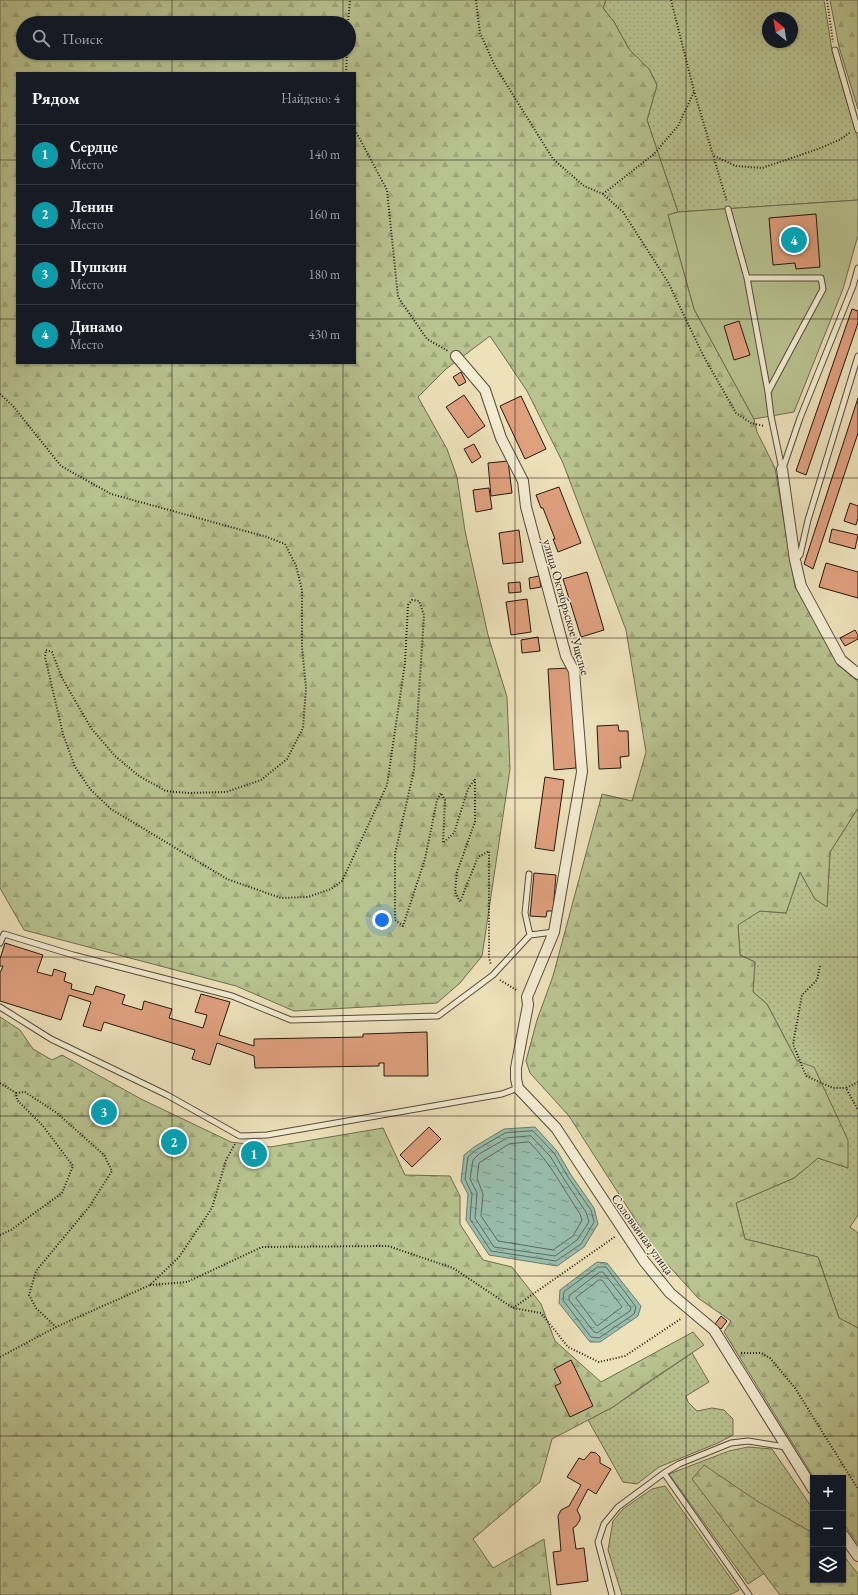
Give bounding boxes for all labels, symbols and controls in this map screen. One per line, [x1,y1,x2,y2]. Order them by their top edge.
north arrow [762,12,798,48]
search box [16,16,356,60]
icon: search [30,27,52,49]
text: Поиск [62,29,103,48]
text: Рядом [32,87,80,109]
text: Найдено: 4 [281,90,340,107]
text: Сердце [70,137,118,156]
text: 1 [42,146,48,163]
text: 140 m [309,146,340,163]
text: Место [70,156,103,173]
text: Ленин [70,197,114,216]
text: 2 [42,206,48,223]
text: 160 m [309,206,340,223]
text: Место [70,216,103,233]
pin: 4 [781,225,807,255]
text: Пушкин [70,257,127,276]
text: 3 [42,266,48,283]
text: 180 m [309,266,340,283]
text: Место [70,276,103,293]
text: Динамо [70,317,122,336]
text: 4 [42,326,48,343]
text: 430 m [309,326,340,343]
text: Место [70,336,103,353]
street label: улица Октябрьское Ущелье [539,537,594,677]
your location [372,910,392,930]
pin: 3 [91,1097,117,1127]
pin: 2 [161,1127,187,1157]
pin: 1 [241,1139,267,1169]
street label: Соловьиная улица [607,1190,678,1279]
map controls [810,1475,846,1583]
button: + [810,1475,846,1511]
button: − [810,1511,846,1547]
button: layers [810,1547,846,1583]

